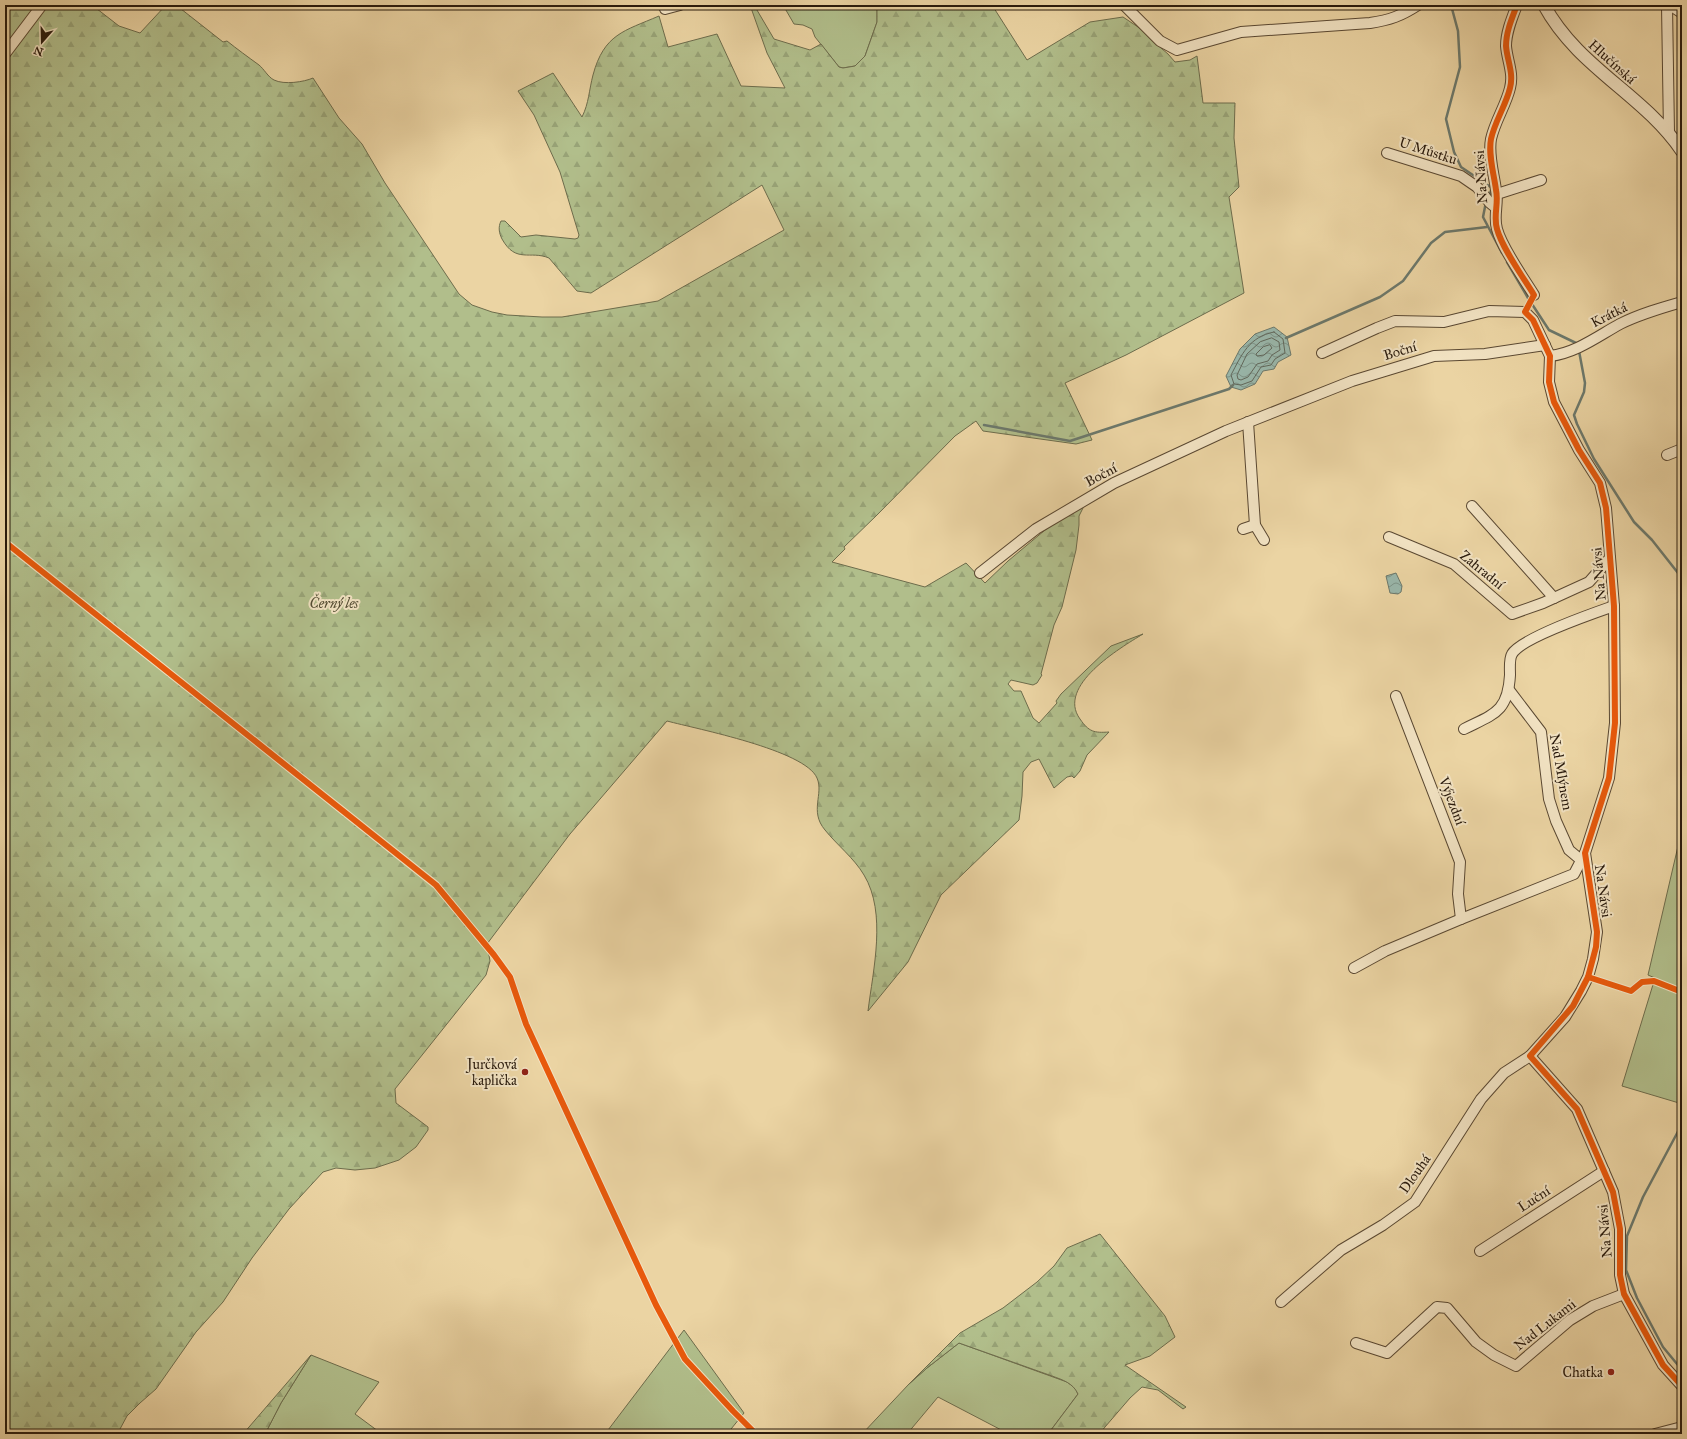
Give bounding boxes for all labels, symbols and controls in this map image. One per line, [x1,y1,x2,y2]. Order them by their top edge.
north arrow [22,22,62,62]
street label: Hlučínská [1585,36,1639,88]
text: N [32,43,45,59]
street label: U Můstku [1397,134,1460,168]
street label: Na Návsi [1471,150,1491,204]
street label: Krátká [1588,299,1630,331]
street label: Boční [1381,338,1420,364]
street label: Boční [1082,459,1121,490]
street label: Na Návsi [1588,546,1610,601]
street label: Zahradní [1456,547,1508,594]
park label: Černý les [310,593,359,612]
street label: Nad Mlýnem [1546,732,1576,812]
street label: Výjezdní [1435,774,1469,829]
street label: Na Návsi [1591,863,1615,919]
place label: Jurčková kaplička [465,1056,517,1089]
marker: Jurčková kaplička [520,1067,530,1077]
street label: Dlouhá [1396,1151,1434,1197]
street label: Luční [1515,1182,1554,1216]
street label: Na Návsi [1594,1203,1616,1258]
street label: Nad Lukami [1511,1296,1579,1354]
place label: Chatka [1562,1364,1603,1381]
marker: Chatka [1606,1367,1616,1377]

